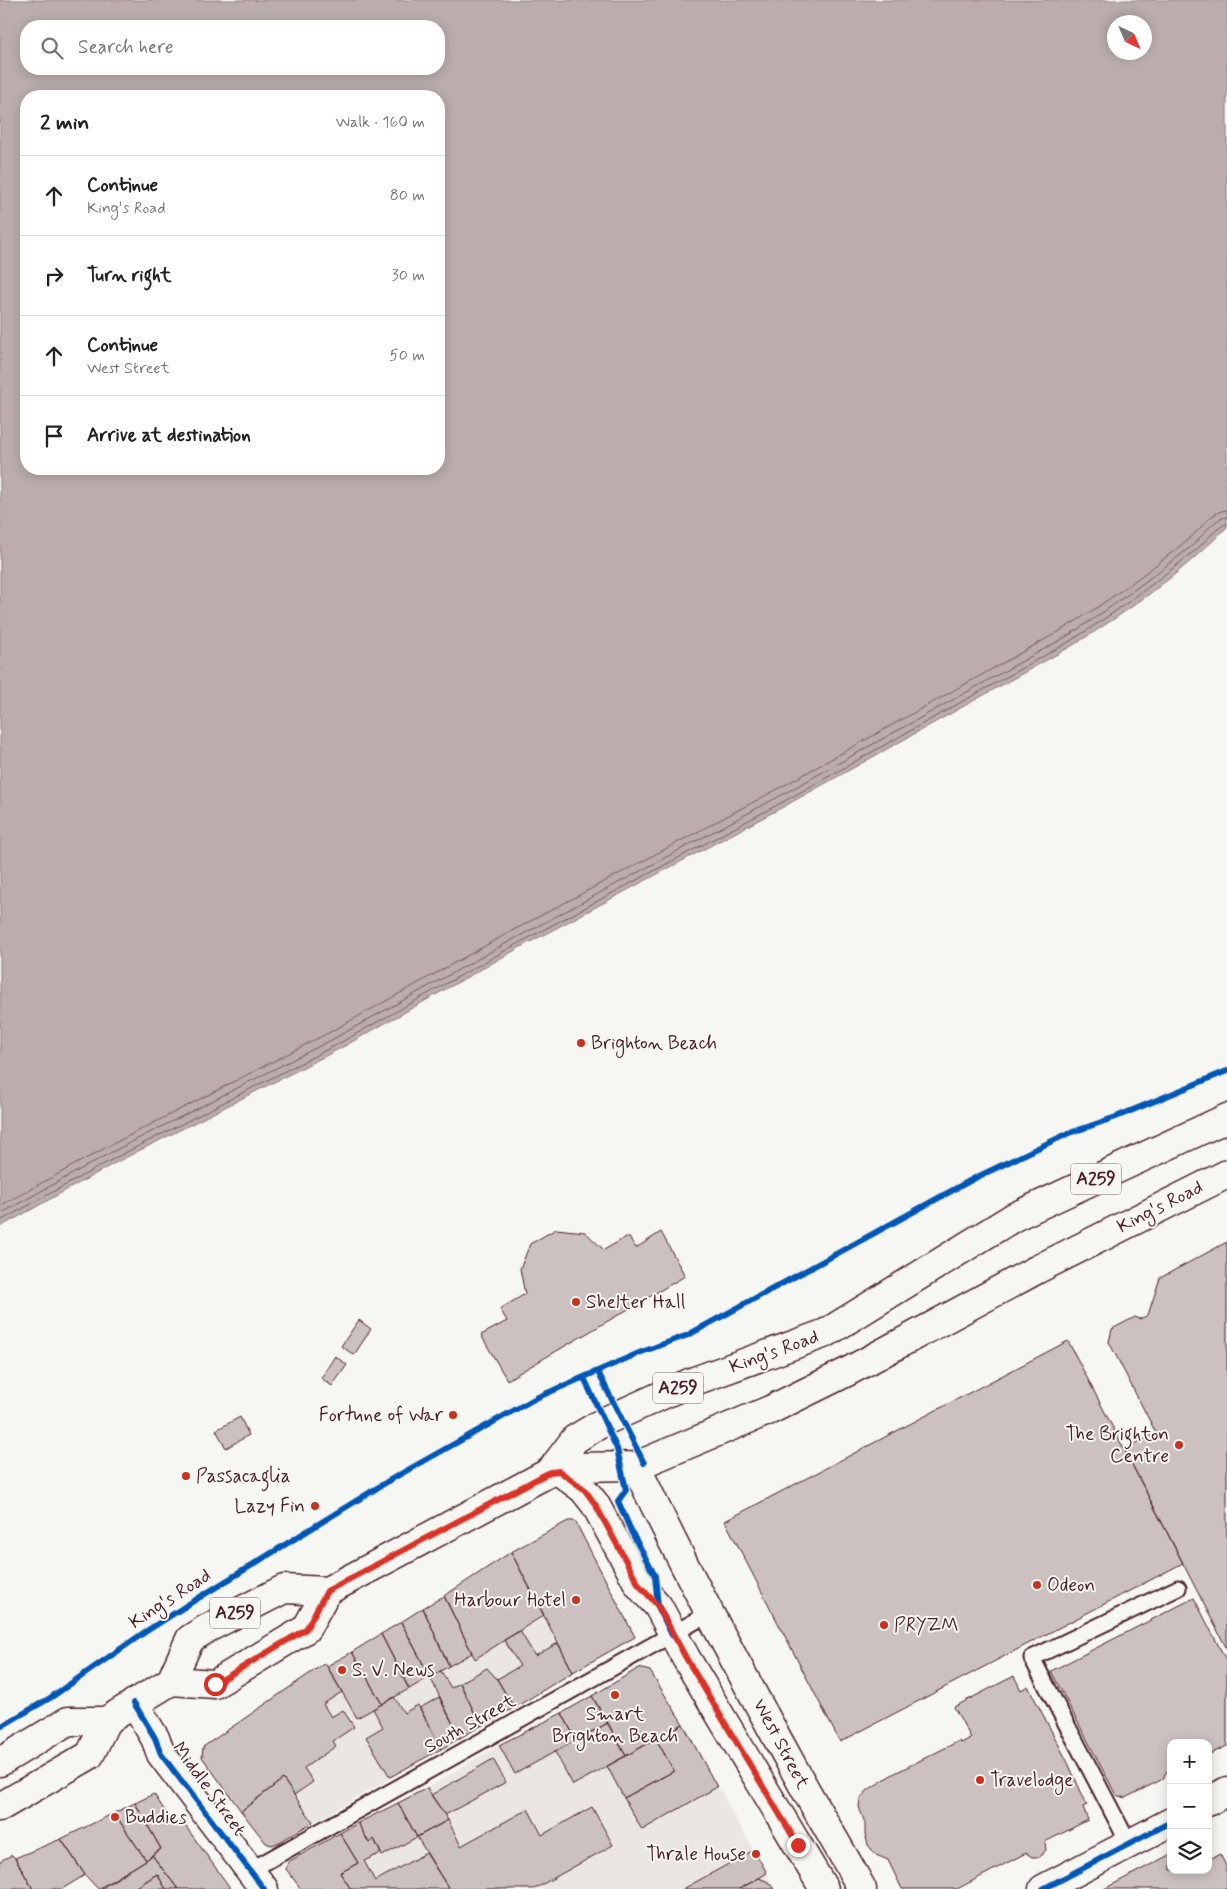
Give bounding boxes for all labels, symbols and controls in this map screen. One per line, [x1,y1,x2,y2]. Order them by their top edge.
north arrow [1107,15,1152,60]
search box [20,20,445,75]
icon: search [38,34,66,62]
text: Search here [78,35,174,60]
text: 2 min [40,109,89,137]
text: Walk · 160 m [335,112,425,133]
text: Continue [87,173,158,198]
icon: ahead [40,182,68,210]
text: 80 m [390,185,425,206]
text: King's Road [87,198,166,219]
icon: right [40,262,68,290]
text: Turn right [87,263,171,288]
text: 30 m [392,265,425,286]
text: Continue [87,333,158,358]
icon: ahead [40,342,68,370]
text: 50 m [389,345,425,366]
text: West Street [87,358,170,379]
icon: arrive [40,422,68,450]
text: Arrive at destination [87,423,251,448]
place label: Brighton Beach [591,1031,717,1058]
marker: Brighton Beach [575,1037,587,1049]
road number: A259 [1071,1164,1121,1194]
street label: King's Road [1113,1175,1208,1241]
place label: Shelter Hall [586,1290,686,1315]
marker: Shelter Hall [570,1296,582,1308]
street label: King's Road [726,1324,823,1382]
road number: A259 [653,1372,703,1404]
place label: Fortune of War [319,1403,443,1428]
marker: Fortune of War [447,1409,459,1421]
place label: The Brighton Centre [1066,1422,1169,1469]
marker: The Brighton Centre [1173,1439,1185,1451]
place label: Passacaglia [196,1464,290,1492]
marker: Passacaglia [180,1470,192,1482]
place label: Lazy Fin [234,1494,305,1519]
marker: Lazy Fin [309,1500,321,1512]
street label: King's Road [124,1563,217,1637]
place label: Odeon [1047,1573,1095,1598]
marker: Odeon [1031,1579,1043,1591]
place label: Harbour Hotel [454,1588,566,1613]
marker: Harbour Hotel [570,1594,582,1606]
road number: A259 [210,1598,260,1629]
place label: PRYZM [894,1613,959,1638]
marker: PRYZM [878,1619,890,1631]
place label: S. V. News [352,1658,434,1683]
marker: S. V. News [336,1664,348,1676]
route start [204,1673,227,1696]
street label: South Street [420,1689,520,1759]
marker: Smart Brighton Beach [609,1689,621,1701]
street label: West Street [747,1695,815,1793]
place label: Smart Brighton Beach [552,1702,678,1751]
street label: Middle Street [166,1737,252,1841]
map controls [1167,1739,1212,1874]
button: + [1167,1739,1212,1784]
place label: Travelodge [990,1768,1073,1795]
marker: Travelodge [974,1774,986,1786]
button: − [1167,1784,1212,1829]
place label: Buddies [125,1805,187,1830]
marker: Buddies [109,1811,121,1823]
button: layers [1167,1829,1212,1874]
route end [787,1834,810,1857]
place label: Thrale House [646,1842,746,1867]
marker: Thrale House [750,1848,762,1860]

